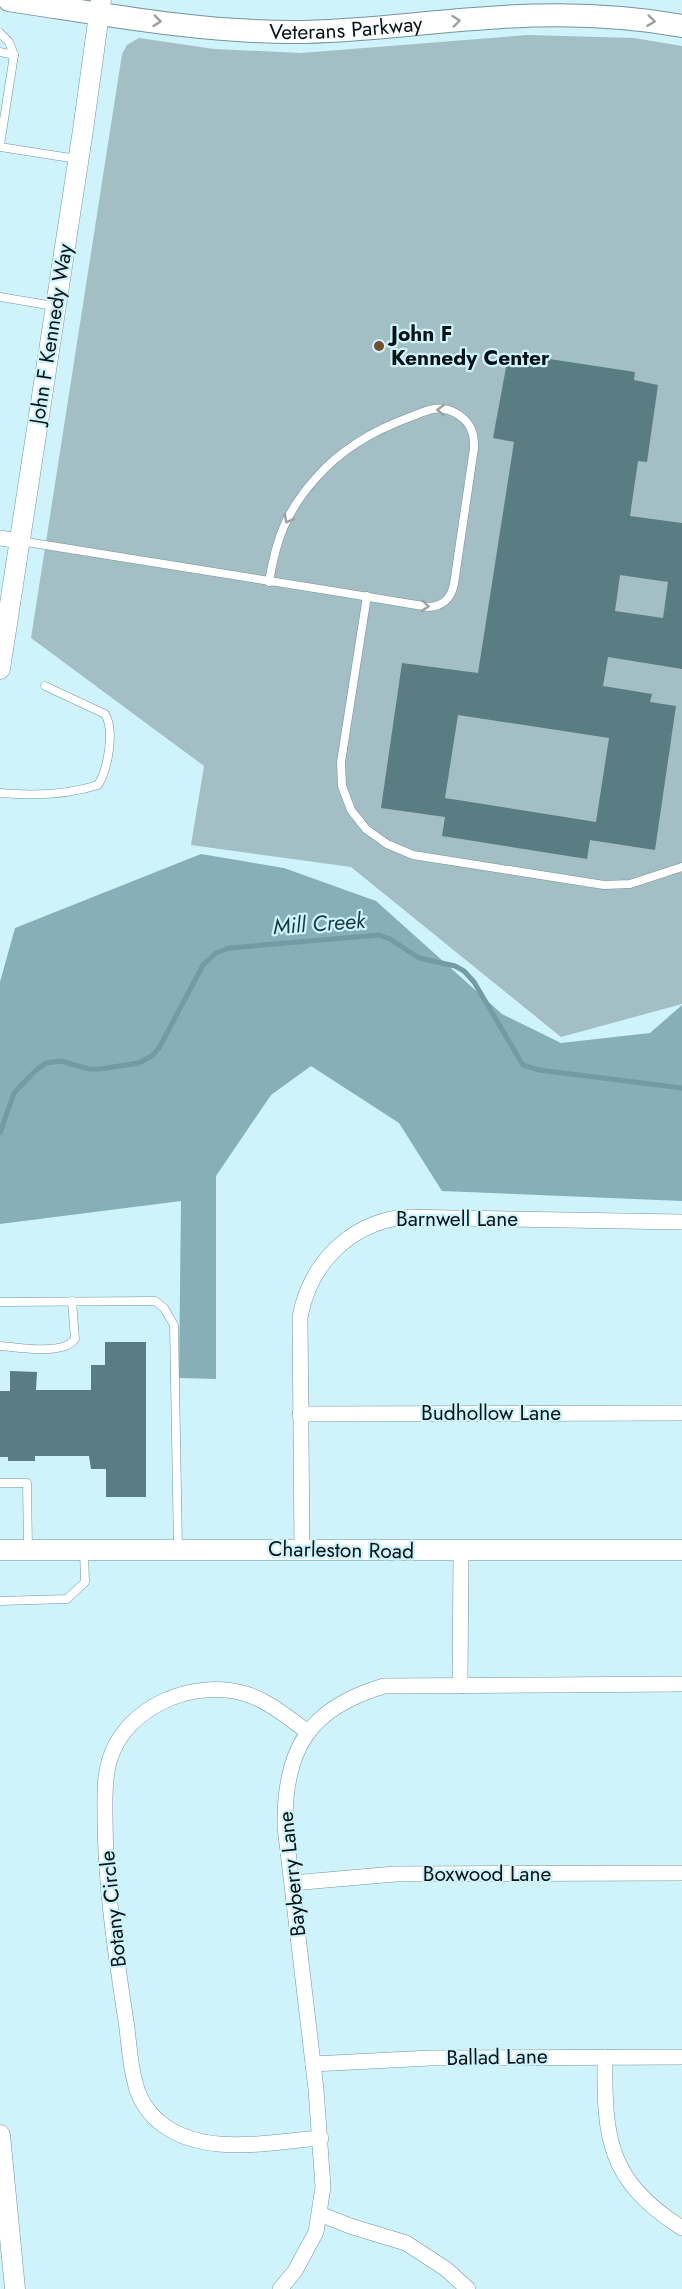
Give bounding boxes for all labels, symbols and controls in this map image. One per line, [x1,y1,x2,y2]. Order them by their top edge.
street label: Veterans Parkway [269,8,424,47]
one-way arrow [153,14,162,27]
one-way arrow [646,14,655,27]
one-way arrow [452,15,461,28]
street label: John F Kennedy Way [21,241,80,429]
place label: John F Kennedy Center [387,319,550,373]
marker: John F Kennedy Center [372,339,386,353]
one-way arrow [436,404,445,416]
one-way arrow [284,512,295,523]
one-way arrow [420,599,430,612]
water label: Mill Creek [272,904,368,942]
street label: Barnwell Lane [396,1204,518,1234]
street label: Budhollow Lane [421,1398,561,1428]
street label: Charleston Road [268,1534,414,1566]
street label: Bayberry Lane [270,1810,313,1938]
street label: Botany Circle [92,1849,134,1969]
street label: Boxwood Lane [423,1859,551,1889]
street label: Ballad Lane [446,2041,548,2073]

